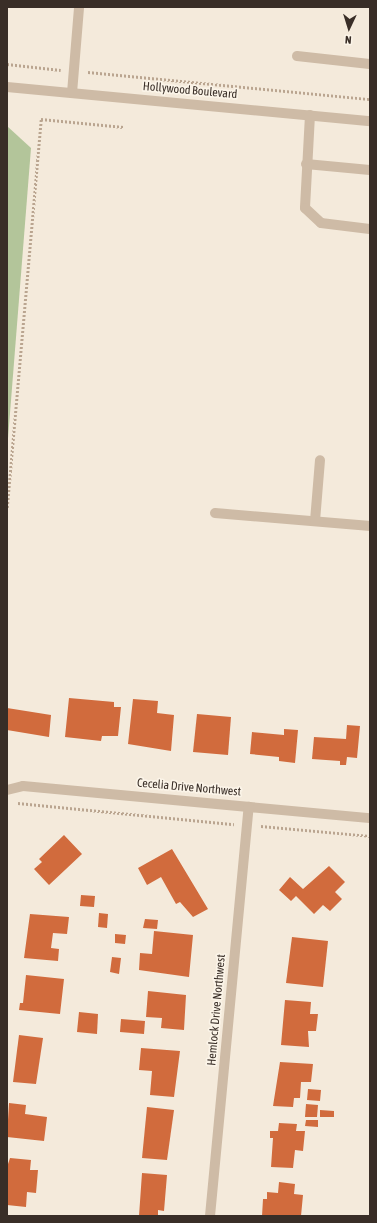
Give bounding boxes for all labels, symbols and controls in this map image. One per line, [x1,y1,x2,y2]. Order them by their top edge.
north arrow [329,8,369,48]
text: N [345,34,352,46]
street label: Hollywood Boulevard [142,80,238,102]
street label: Cecelia Drive Northwest [136,776,242,800]
street label: Hemlock Drive Northwest [205,954,229,1066]

